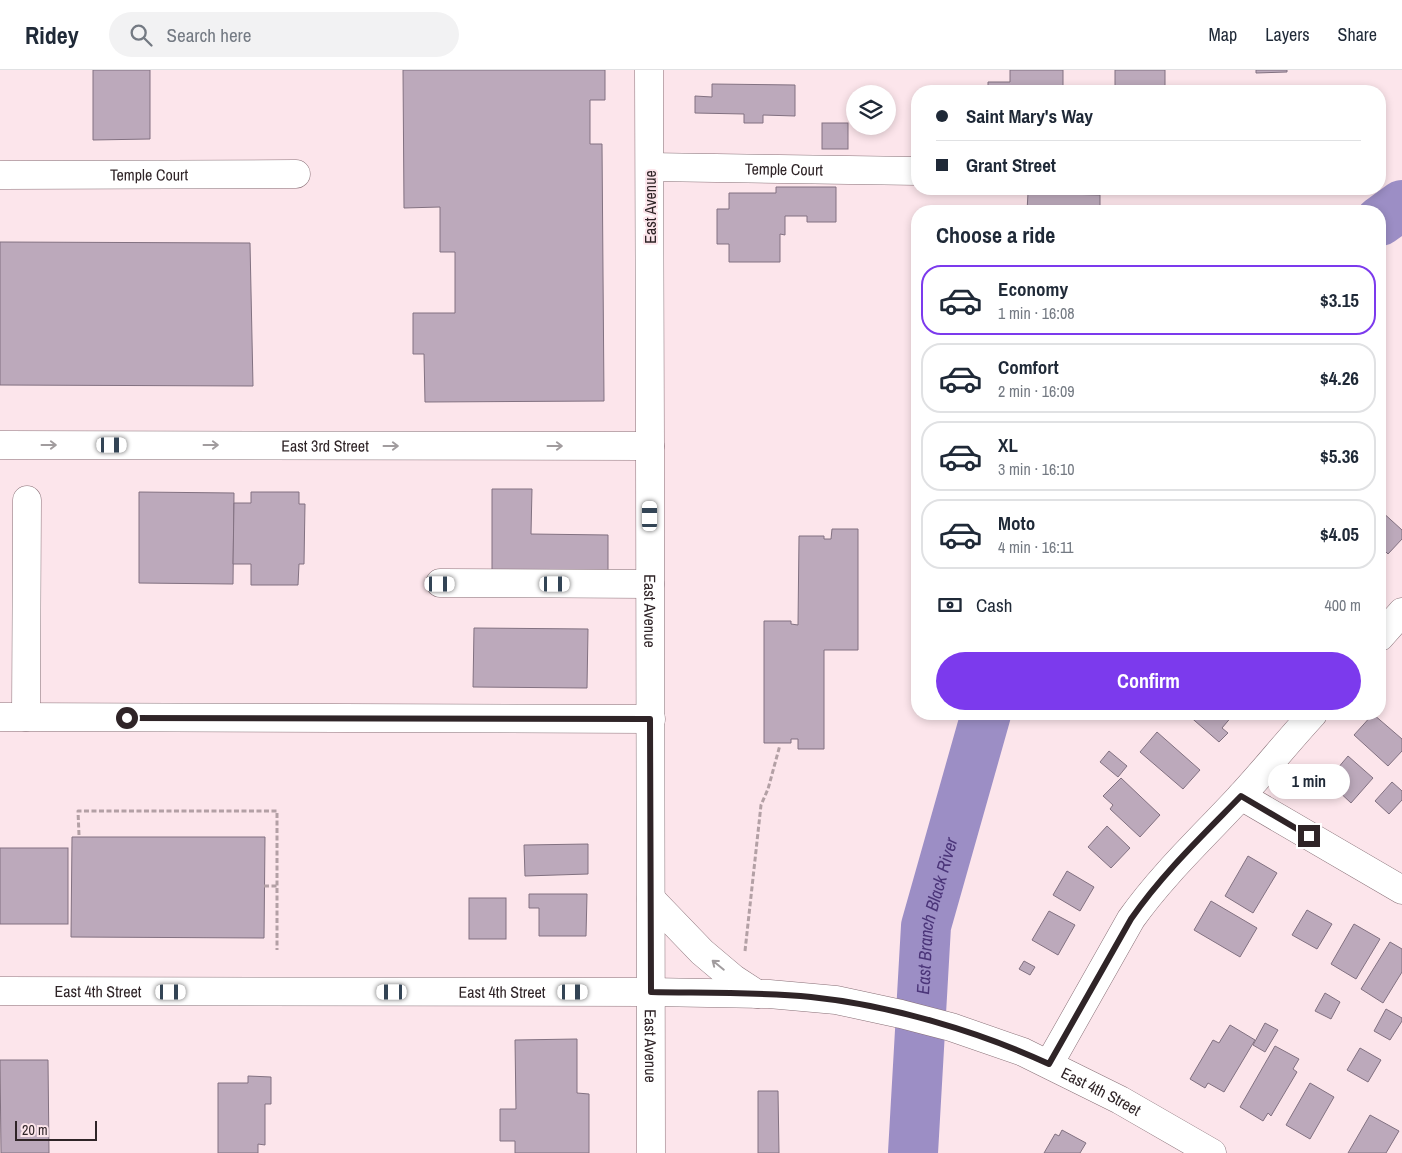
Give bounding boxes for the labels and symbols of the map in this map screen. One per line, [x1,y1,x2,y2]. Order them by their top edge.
street label: Temple Court [745,157,824,181]
street label: Temple Court [110,163,188,186]
street label: East Avenue [639,170,661,244]
street label: East 3rd Street [281,434,369,457]
car [97,438,127,453]
one-way arrow [40,440,56,450]
one-way arrow [202,440,219,450]
one-way arrow [382,441,399,451]
one-way arrow [546,441,563,451]
car [642,501,657,531]
street label: East Avenue [639,574,661,648]
car [425,577,455,592]
car [540,577,570,592]
route start [116,707,138,729]
callout: 1 min [1268,764,1350,798]
route end [1298,825,1320,847]
water label: East Branch Black River [910,833,963,995]
one-way arrow [712,960,725,971]
street label: East 4th Street [55,980,142,1002]
street label: East 4th Street [459,981,546,1003]
car [156,985,186,1000]
car [377,985,407,1000]
car [558,985,588,1000]
street label: East Avenue [640,1009,662,1083]
street label: East 4th Street [1057,1062,1145,1121]
scale bar [15,1118,98,1141]

